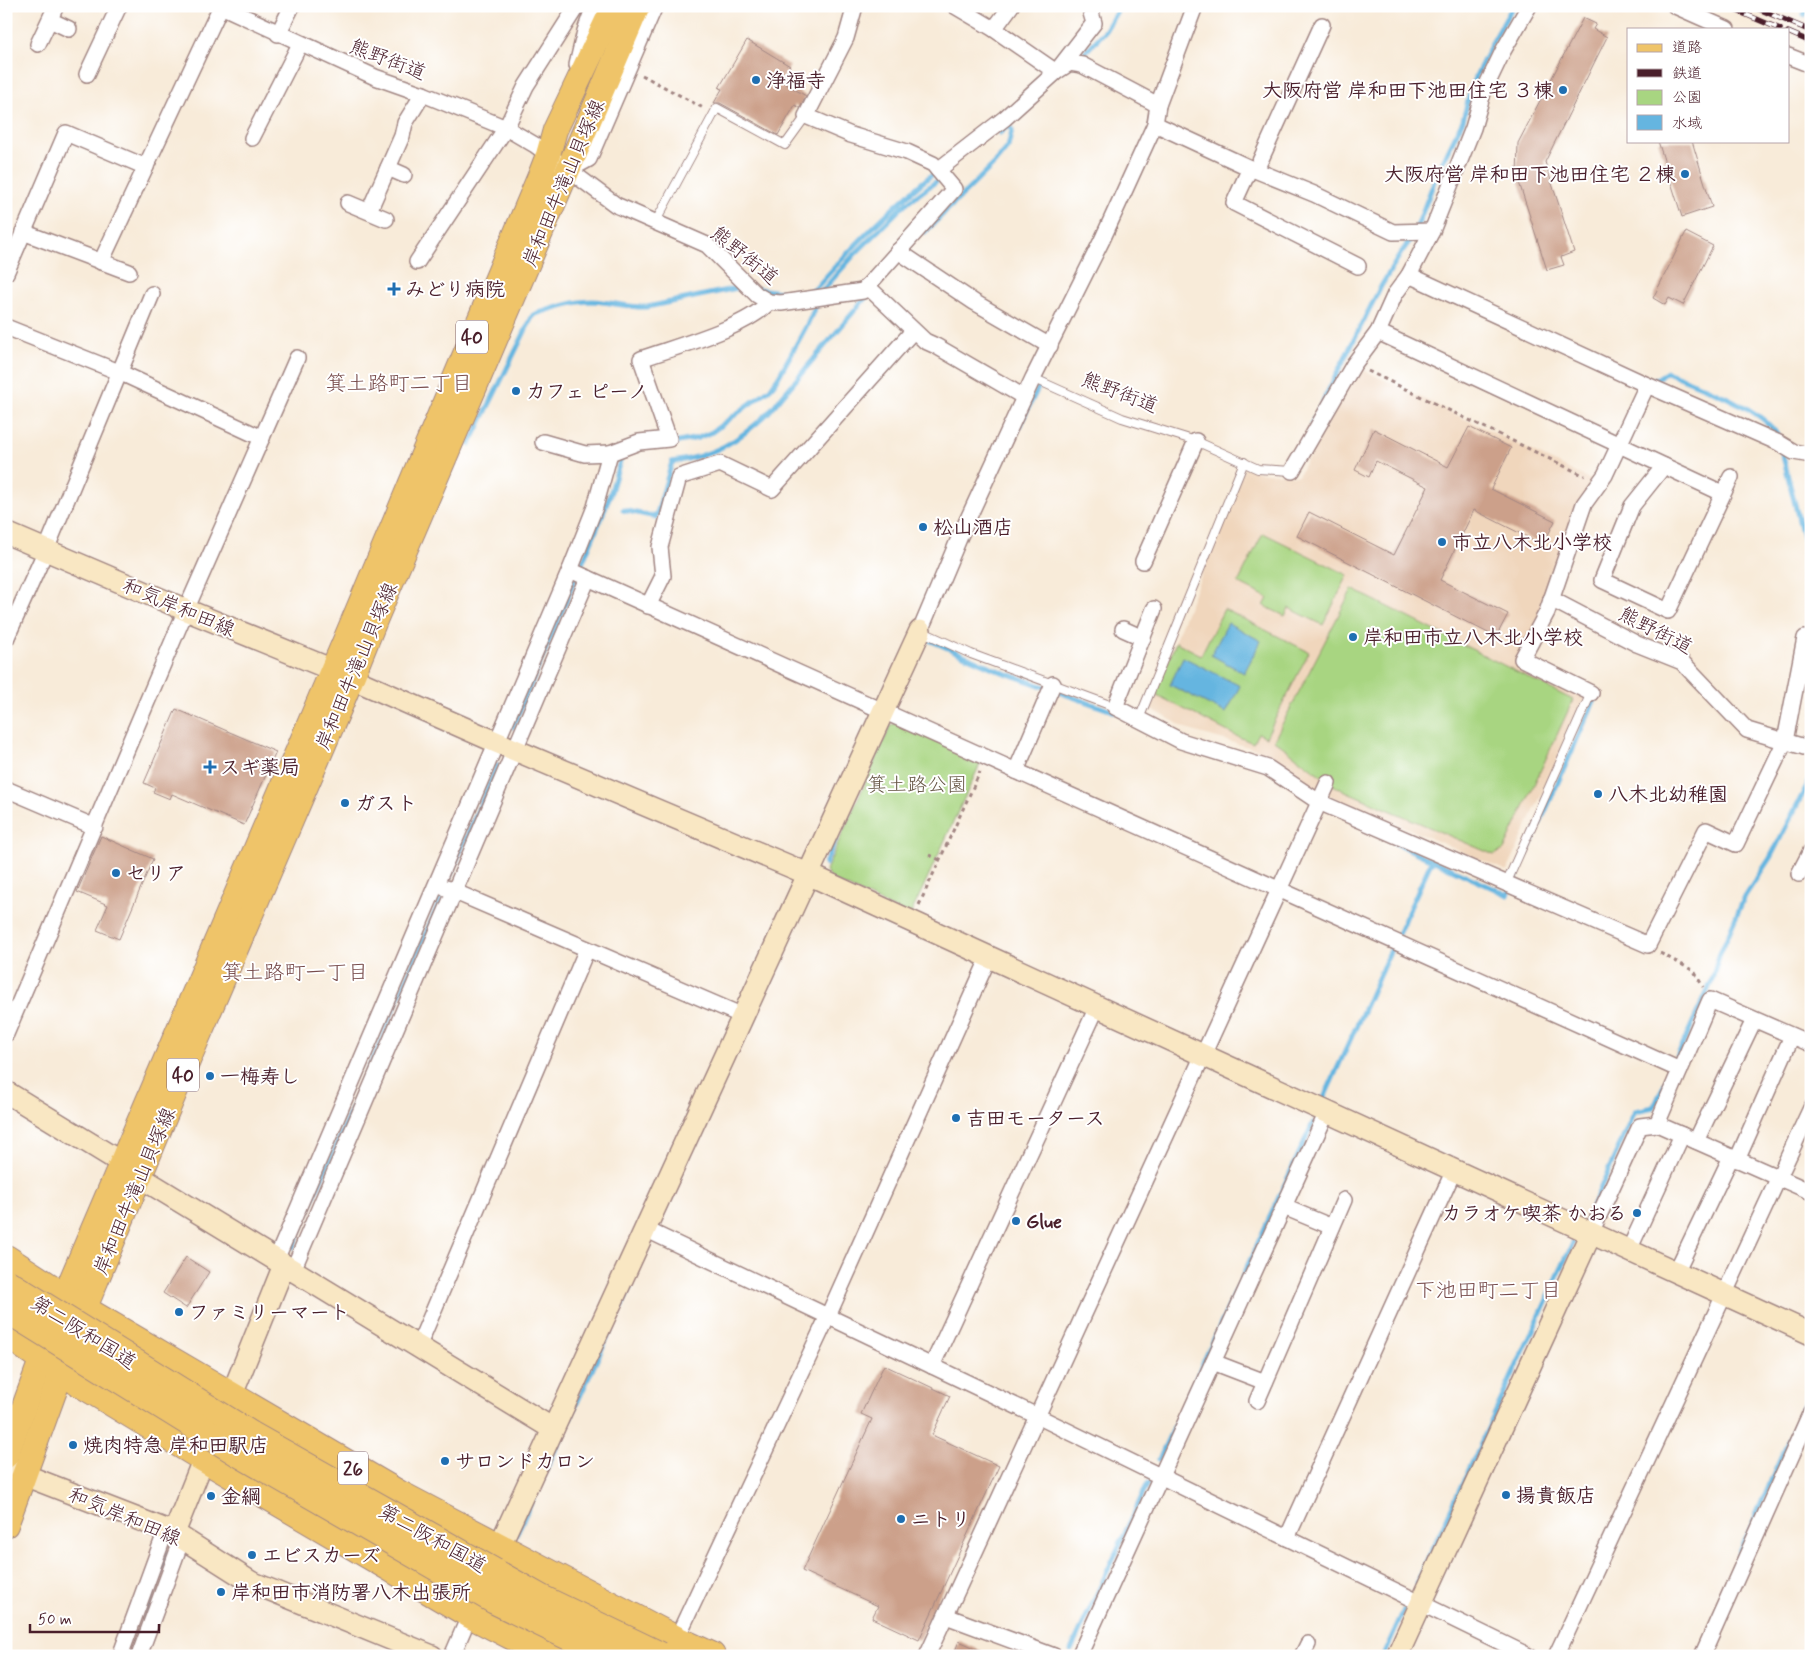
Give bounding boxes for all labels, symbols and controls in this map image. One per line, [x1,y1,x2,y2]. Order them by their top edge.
legend [1627,28,1790,142]
street label: 熊野街道 [345,33,430,87]
text: 道路 [1672,38,1702,58]
text: 鉄道 [1672,64,1702,84]
place label: 浄福寺 [766,68,826,95]
marker: 浄福寺 [750,74,762,86]
place label: 大阪府営 岸和田下池田住宅 ３棟 [1262,78,1554,105]
marker: 大阪府営 岸和田下池田住宅 ３棟 [1557,84,1569,96]
text: 公園 [1672,88,1702,108]
street label: 岸和田牛滝山貝塚線 [517,95,612,272]
text: 水域 [1672,114,1702,134]
place label: 大阪府営 岸和田下池田住宅 ２棟 [1384,162,1676,189]
marker: 大阪府営 岸和田下池田住宅 ２棟 [1679,168,1691,180]
street label: 熊野街道 [704,221,784,292]
place label: みどり病院 [405,277,505,304]
marker: みどり病院 [387,282,401,296]
road number: 40 [456,321,488,354]
street label: 熊野街道 [1077,366,1162,420]
district label: 箕土路町二丁目 [326,370,473,398]
place label: カフェ ピーノ [526,379,647,406]
marker: カフェ ピーノ [510,385,522,397]
place label: 松山酒店 [933,515,1013,542]
marker: 松山酒店 [917,521,929,533]
place label: 市立八木北小学校 [1452,530,1612,557]
marker: 市立八木北小学校 [1436,536,1448,548]
street label: 和気岸和田線 [118,573,239,644]
street label: 岸和田牛滝山貝塚線 [310,578,405,755]
street label: 熊野街道 [1614,601,1697,662]
place label: 岸和田市立八木北小学校 [1363,625,1583,652]
marker: 岸和田市立八木北小学校 [1347,631,1359,643]
place label: スギ薬局 [220,755,300,782]
marker: スギ薬局 [204,761,216,773]
park label: 箕土路公園 [867,772,967,799]
place label: 八木北幼稚園 [1608,782,1728,809]
marker: 八木北幼稚園 [1592,788,1604,800]
place label: ガスト [355,791,417,818]
marker: ガスト [339,797,351,809]
place label: セリア [126,861,186,888]
marker: セリア [110,867,122,879]
district label: 箕土路町一丁目 [222,959,369,987]
road number: 40 [167,1058,199,1092]
place label: 一梅寿し [220,1064,300,1091]
marker: 一梅寿し [204,1070,216,1082]
street label: 岸和田牛滝山貝塚線 [88,1103,183,1280]
place label: 吉田モータース [966,1106,1105,1133]
marker: 吉田モータース [950,1112,962,1124]
place label: カラオケ喫茶 かおる [1442,1201,1627,1228]
marker: カラオケ喫茶 かおる [1631,1207,1643,1219]
place label: Glue [1026,1209,1062,1236]
marker: Glue [1010,1215,1022,1227]
district label: 下池田町二丁目 [1415,1277,1562,1305]
street label: 第二阪和国道 [25,1290,141,1377]
place label: ファミリーマート [189,1300,350,1327]
marker: ファミリーマート [173,1306,185,1318]
place label: 焼肉特急 岸和田駅店 [83,1433,268,1460]
marker: 焼肉特急 岸和田駅店 [67,1439,79,1451]
place label: サロンドカロン [455,1449,595,1476]
road number: 26 [338,1452,368,1485]
marker: サロンドカロン [439,1455,451,1467]
street label: 和気岸和田線 [64,1482,185,1553]
place label: 揚貴飯店 [1516,1483,1596,1510]
place label: 金綱 [221,1484,261,1511]
marker: 揚貴飯店 [1500,1489,1512,1501]
marker: 金綱 [205,1490,217,1502]
street label: 第二阪和国道 [373,1498,491,1580]
place label: ニトリ [911,1507,971,1534]
marker: ニトリ [895,1513,907,1525]
place label: エビスカーズ [262,1543,380,1570]
marker: エビスカーズ [246,1549,258,1561]
place label: 岸和田市消防署八木出張所 [231,1580,471,1607]
marker: 岸和田市消防署八木出張所 [215,1586,227,1598]
scale bar [30,1602,159,1634]
text: 50 m [38,1610,72,1630]

